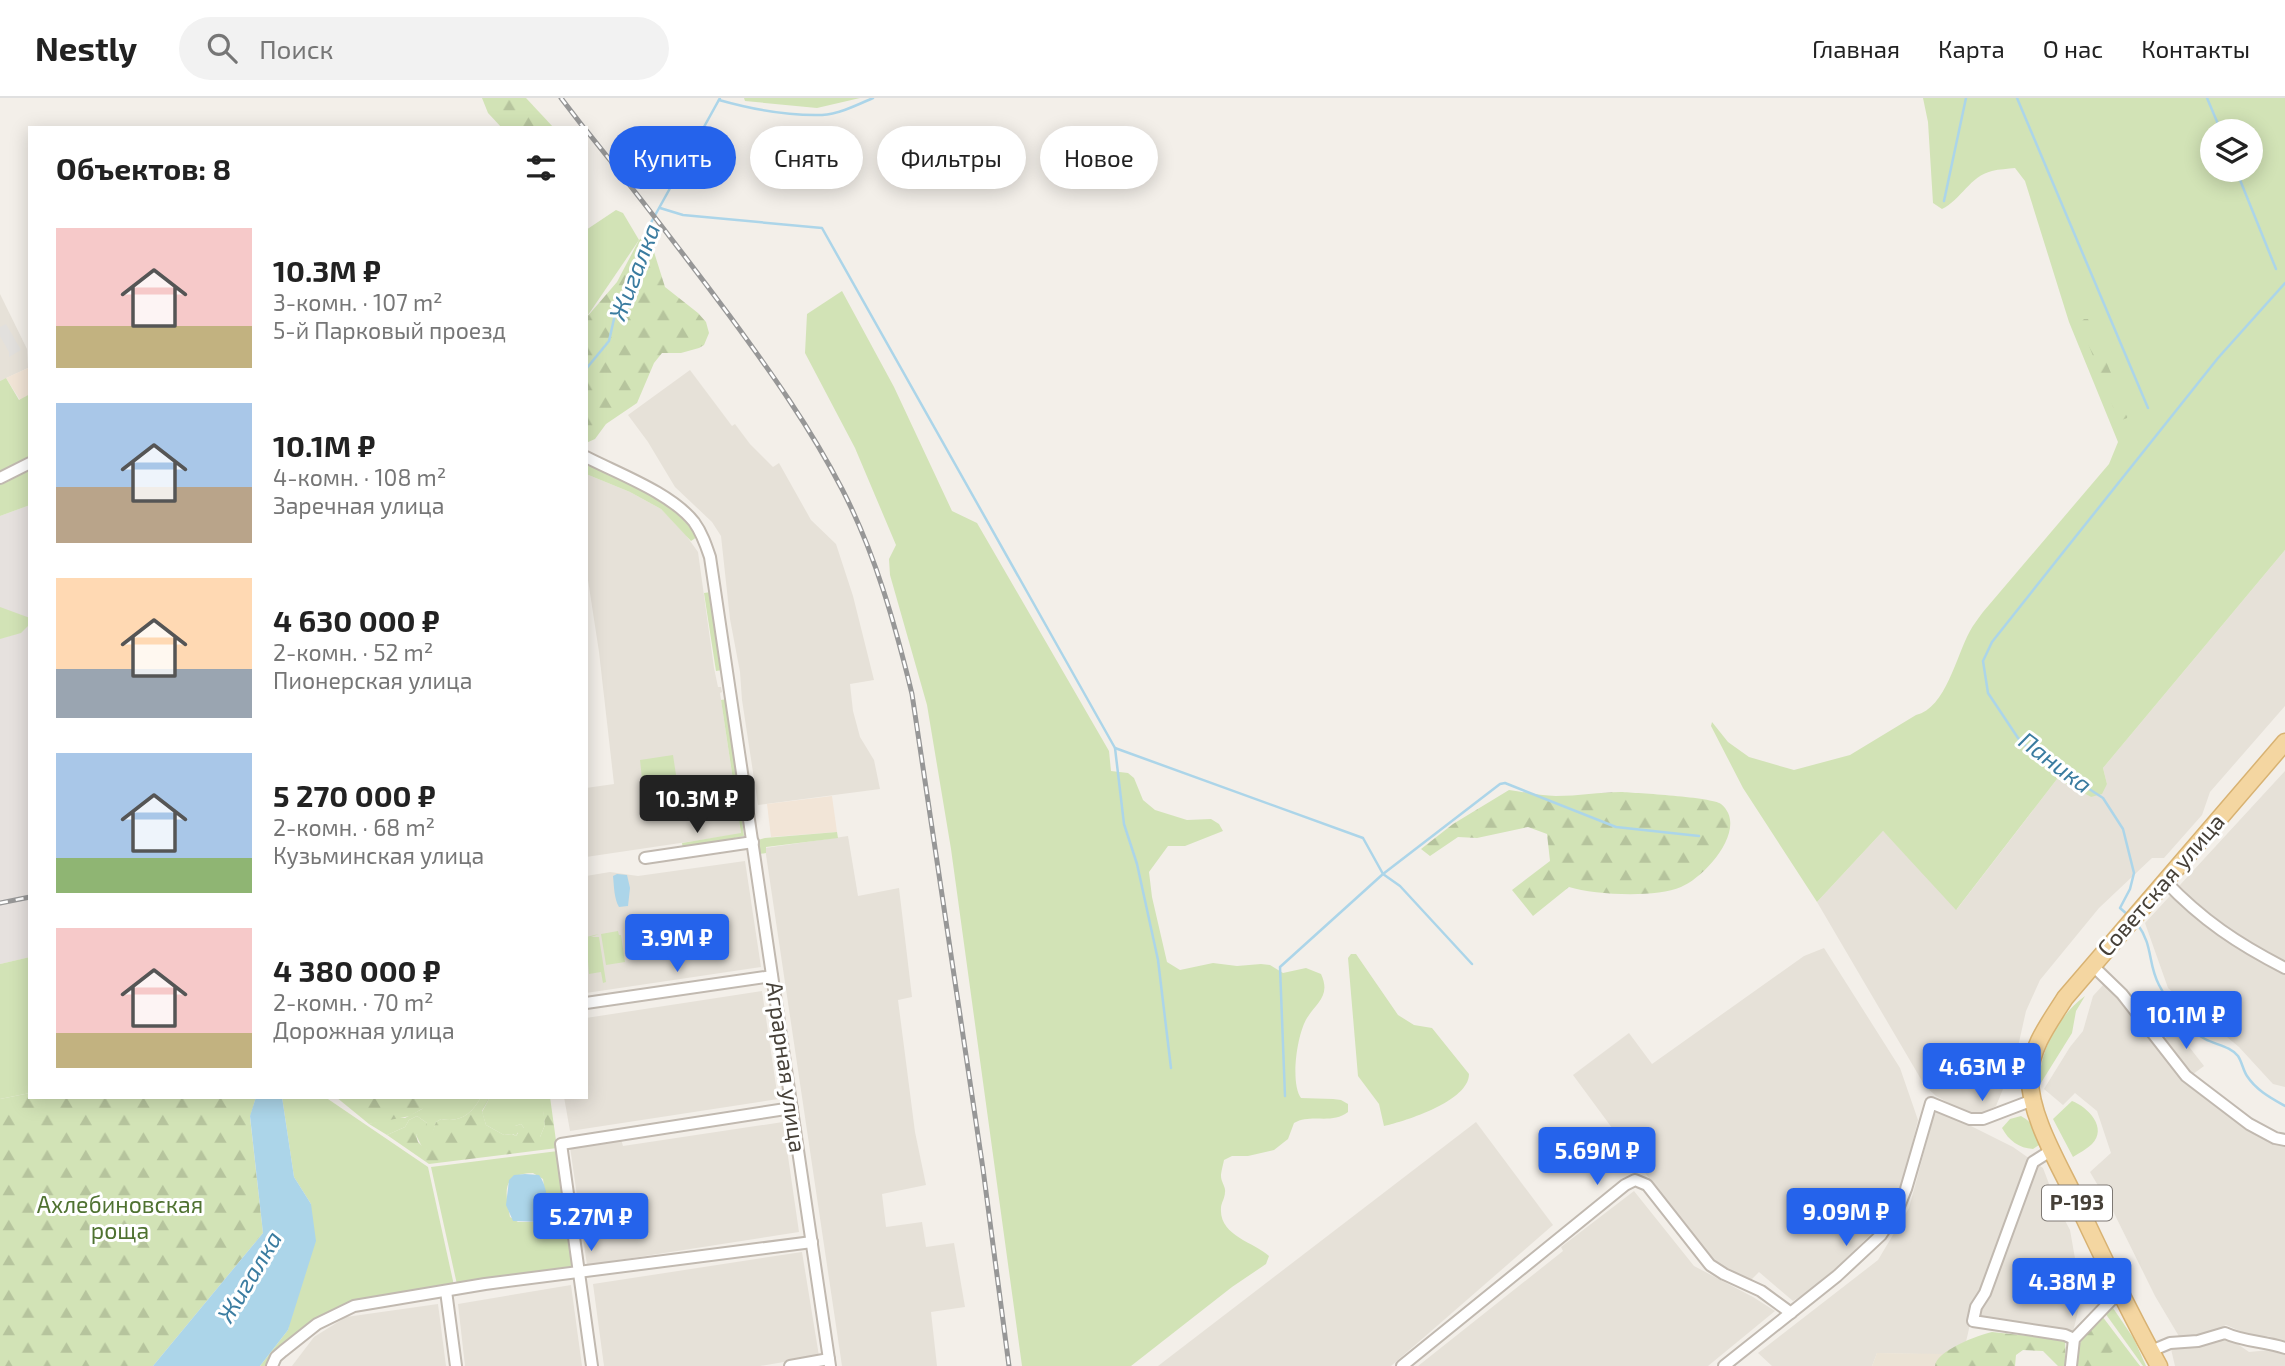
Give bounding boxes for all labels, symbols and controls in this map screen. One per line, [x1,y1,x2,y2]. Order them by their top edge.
search box [179,17,669,80]
text: Nestly [35,28,137,68]
icon: search [203,29,241,67]
text: Поиск [259,33,333,64]
text: Главная [1812,34,1900,63]
text: Карта [1938,34,2005,63]
text: О нас [2043,34,2103,63]
text: Контакты [2141,34,2250,63]
map controls [2200,119,2263,182]
button: layers [2200,119,2263,182]
chip: Купить [609,126,736,189]
chip: Снять [750,126,863,189]
chip: Фильтры [877,126,1026,189]
chip: Новое [1040,126,1158,189]
icon: filters [522,149,560,187]
text: Объектов: 8 [56,150,231,186]
water label: Жигалка [602,219,665,325]
text: 10.3M ₽ [273,252,381,288]
icon: home [112,256,196,340]
text: 3-комн. · 107 m² [273,288,443,316]
text: 5-й Парковый проезд [273,316,506,344]
text: 10.1M ₽ [273,427,376,463]
icon: home [112,431,196,515]
text: 4-комн. · 108 m² [273,463,446,491]
text: Заречная улица [273,491,444,519]
text: 4 630 000 ₽ [273,602,440,638]
icon: home [112,606,196,690]
text: 2-комн. · 52 m² [273,638,433,666]
text: Пионерская улица [273,666,472,694]
water label: Паника [2014,725,2098,799]
pin: 10.3M ₽ [632,776,762,835]
text: 5 270 000 ₽ [273,777,436,813]
icon: home [112,781,196,865]
text: 10.3M ₽ [656,784,738,812]
street label: Советская улица [2091,807,2231,962]
text: 2-комн. · 68 m² [273,813,435,841]
text: Кузьминская улица [273,841,484,869]
pin: 3.9M ₽ [620,914,734,974]
text: 3.9M ₽ [641,923,713,951]
text: 4 380 000 ₽ [273,952,441,988]
icon: home [112,956,196,1040]
street label: Аграрная улица [760,980,813,1154]
text: 2-комн. · 70 m² [273,988,434,1016]
pin: 10.1M ₽ [2121,992,2251,1051]
text: 10.1M ₽ [2147,1000,2225,1028]
text: Дорожная улица [273,1016,455,1044]
pin: 4.63M ₽ [1917,1044,2047,1103]
text: 4.63M ₽ [1939,1052,2025,1080]
pin: 5.69M ₽ [1532,1128,1662,1187]
text: 5.69M ₽ [1554,1136,1640,1164]
road number: Р-193 [2042,1186,2112,1220]
pin: 9.09M ₽ [1781,1188,1911,1248]
park label: Ахлебиновская роща [37,1190,203,1244]
pin: 5.27M ₽ [526,1194,656,1253]
text: 9.09M ₽ [1803,1197,1889,1225]
text: 5.27M ₽ [549,1202,633,1230]
water label: Жигалка [210,1225,287,1328]
pin: 4.38M ₽ [2007,1258,2137,1318]
text: 4.38M ₽ [2028,1267,2116,1295]

